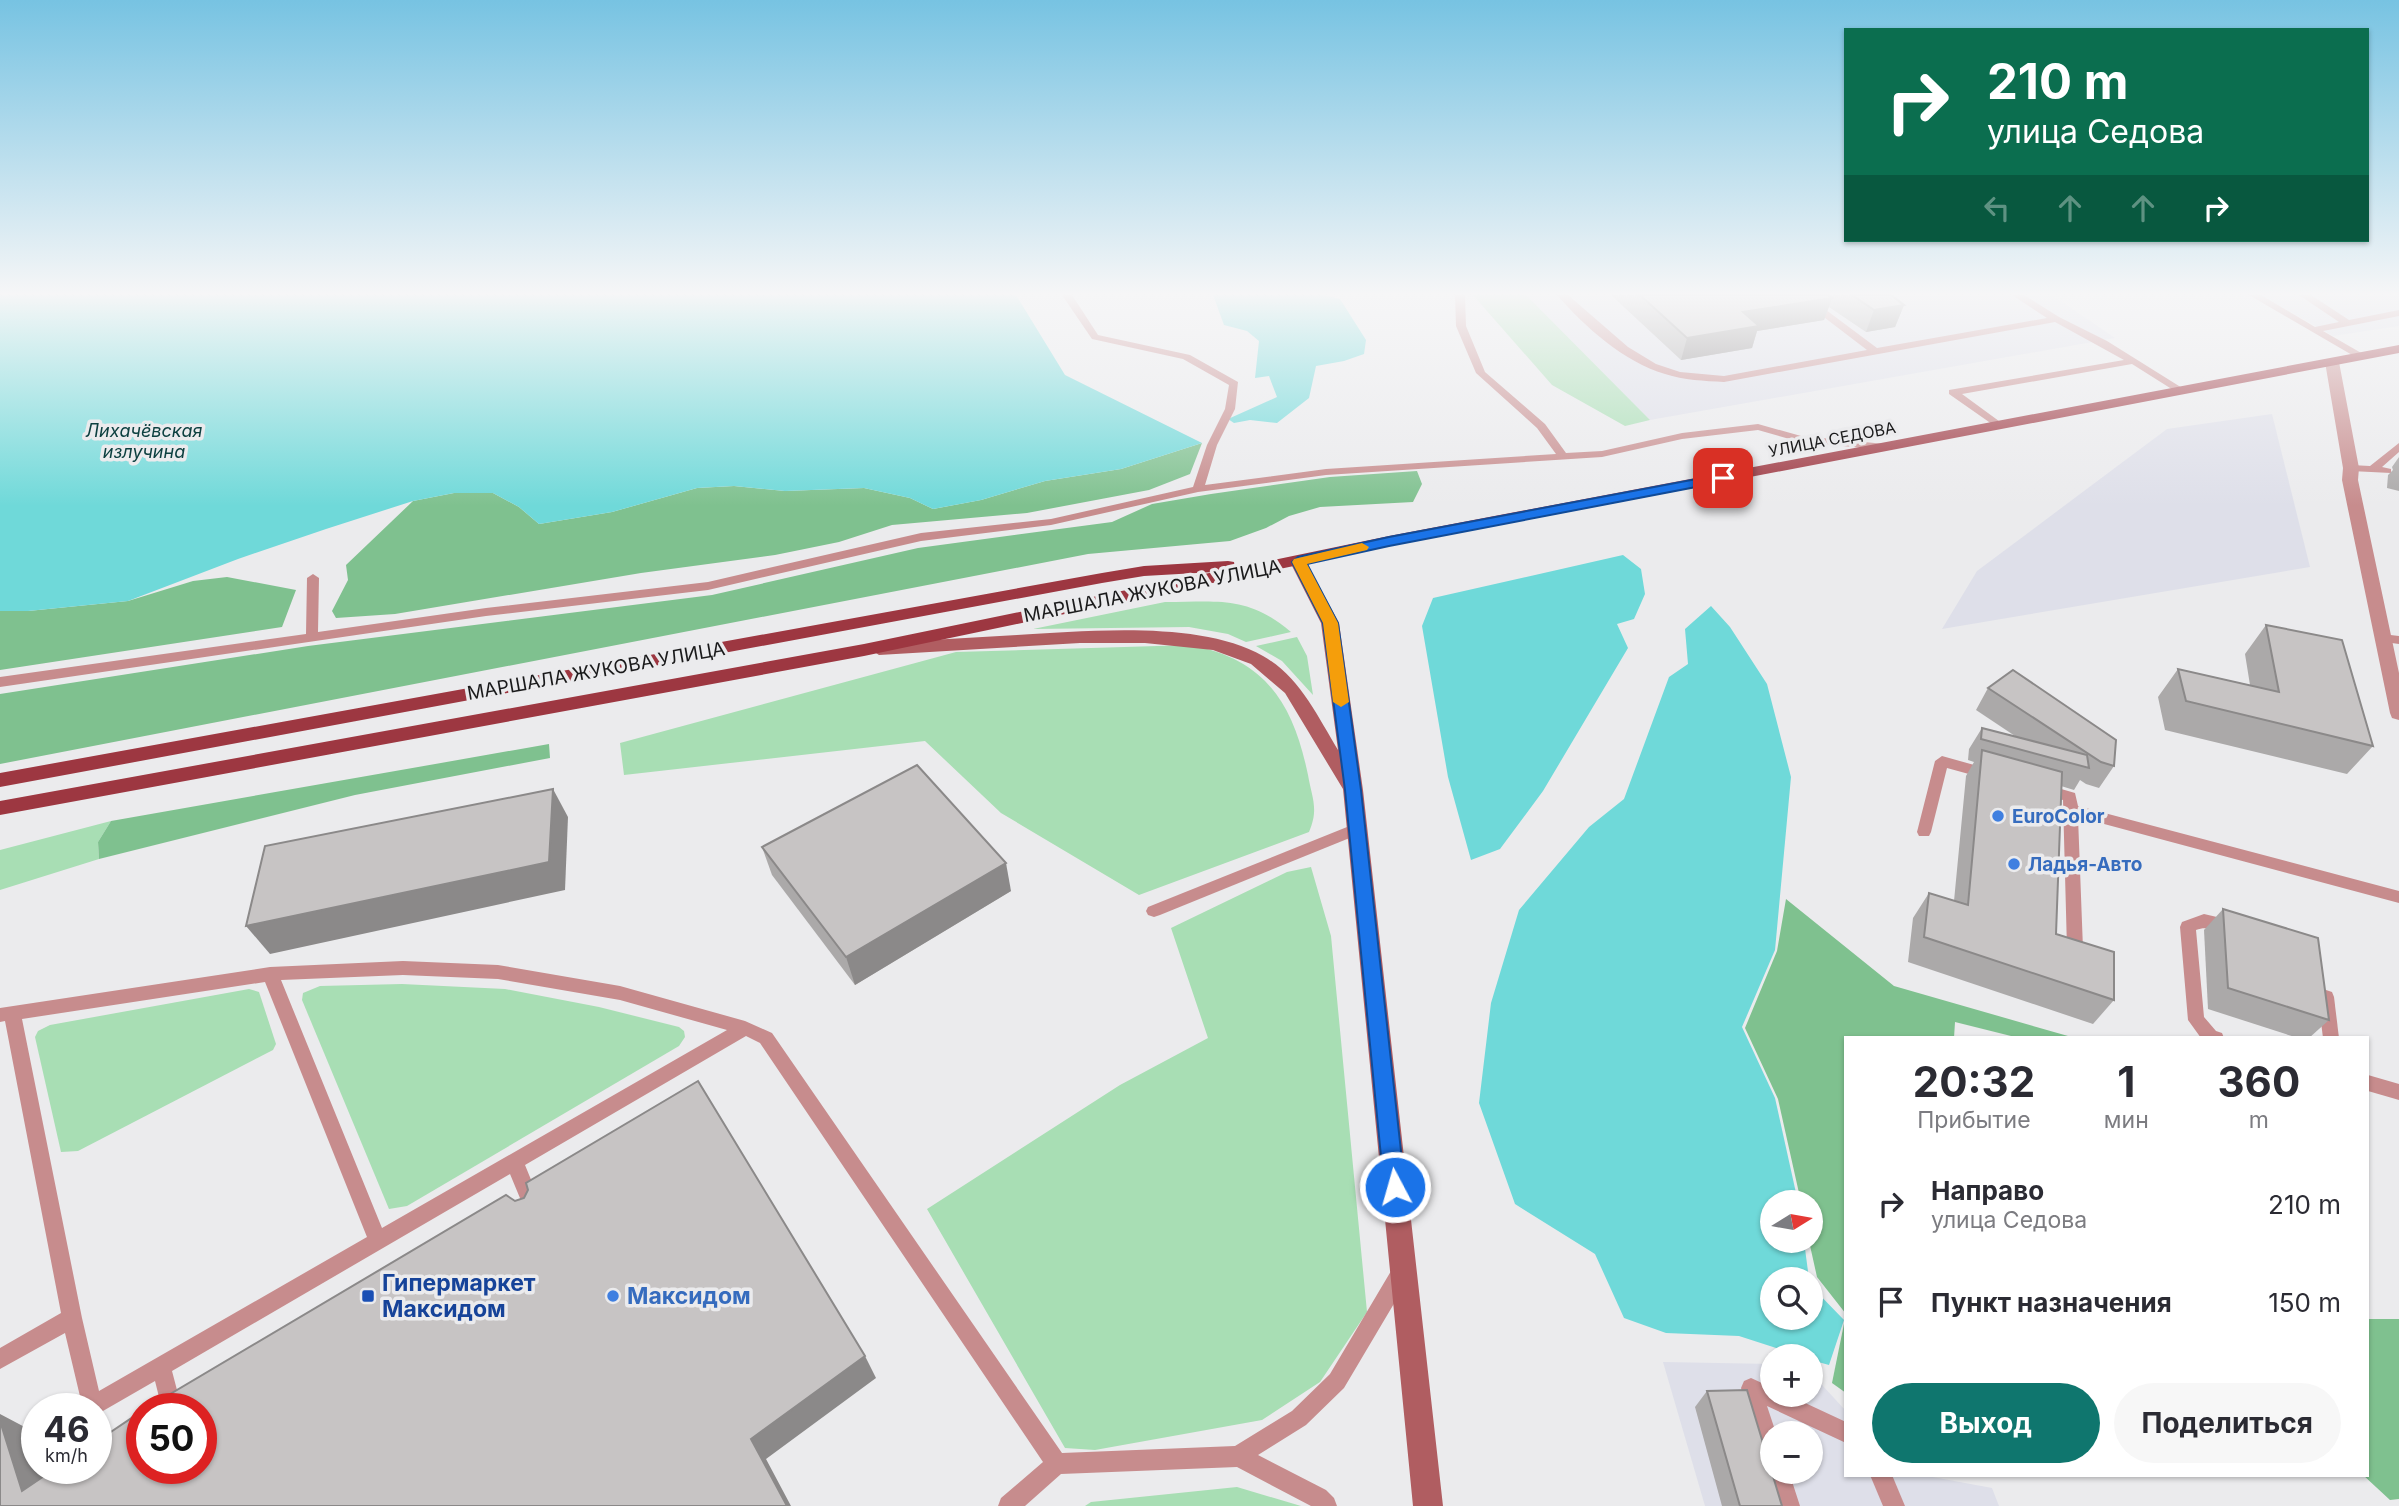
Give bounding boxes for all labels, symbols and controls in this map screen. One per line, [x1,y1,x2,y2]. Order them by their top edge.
text: 210 m [1987,52,2128,111]
icon: right [1872,56,1963,147]
text: улица Седова [1987,112,2204,151]
icon: left [1978,189,2016,227]
icon: ahead [2051,189,2089,227]
icon: ahead [2124,189,2162,227]
icon: right [2197,189,2235,227]
street label: УЛИЦА СЕДОВА [1767,417,1897,461]
water label: Лихачёвская излучина [86,420,203,462]
pin [1693,448,1753,508]
icon: arrive [1704,459,1742,497]
street label: МАРШАЛА ЖУКОВА УЛИЦА [1022,555,1282,627]
street label: МАРШАЛА ЖУКОВА УЛИЦА [465,637,727,705]
place label: EuroColor [2012,805,2105,828]
marker: EuroColor [1990,808,2006,824]
place label: Ладья-Авто [2028,853,2142,876]
marker: Ладья-Авто [2006,856,2022,872]
text: 20:32 [1913,1056,2035,1107]
text: 1 [2117,1056,2135,1107]
text: 360 [2218,1056,2300,1107]
text: Прибытие [1917,1106,2031,1134]
text: мин [2104,1106,2149,1134]
text: m [2249,1106,2269,1134]
position arrow [1358,1150,1432,1224]
text: Направо [1931,1175,2044,1206]
icon: right [1872,1185,1910,1223]
text: 210 m [2268,1189,2341,1220]
north arrow [1760,1190,1824,1253]
map controls [1760,1190,1823,1484]
text: улица Седова [1931,1206,2087,1234]
button: search [1760,1267,1823,1330]
place label: Гипермаркет Максидом [382,1269,536,1323]
place label: Максидом [627,1282,751,1310]
icon: arrive [1872,1283,1910,1321]
text: Пункт назначения [1931,1287,2172,1318]
text: 150 m [2268,1287,2341,1318]
marker: Гипермаркет Максидом [360,1288,376,1304]
marker: Максидом [605,1288,621,1304]
button: + [1760,1344,1823,1407]
button: Выход [1872,1383,2100,1463]
button: Поделиться [2114,1383,2341,1463]
speed limit sign: 50 [126,1393,217,1484]
text: 46 [43,1408,90,1450]
button: − [1760,1421,1823,1484]
text: km/h [45,1445,88,1466]

